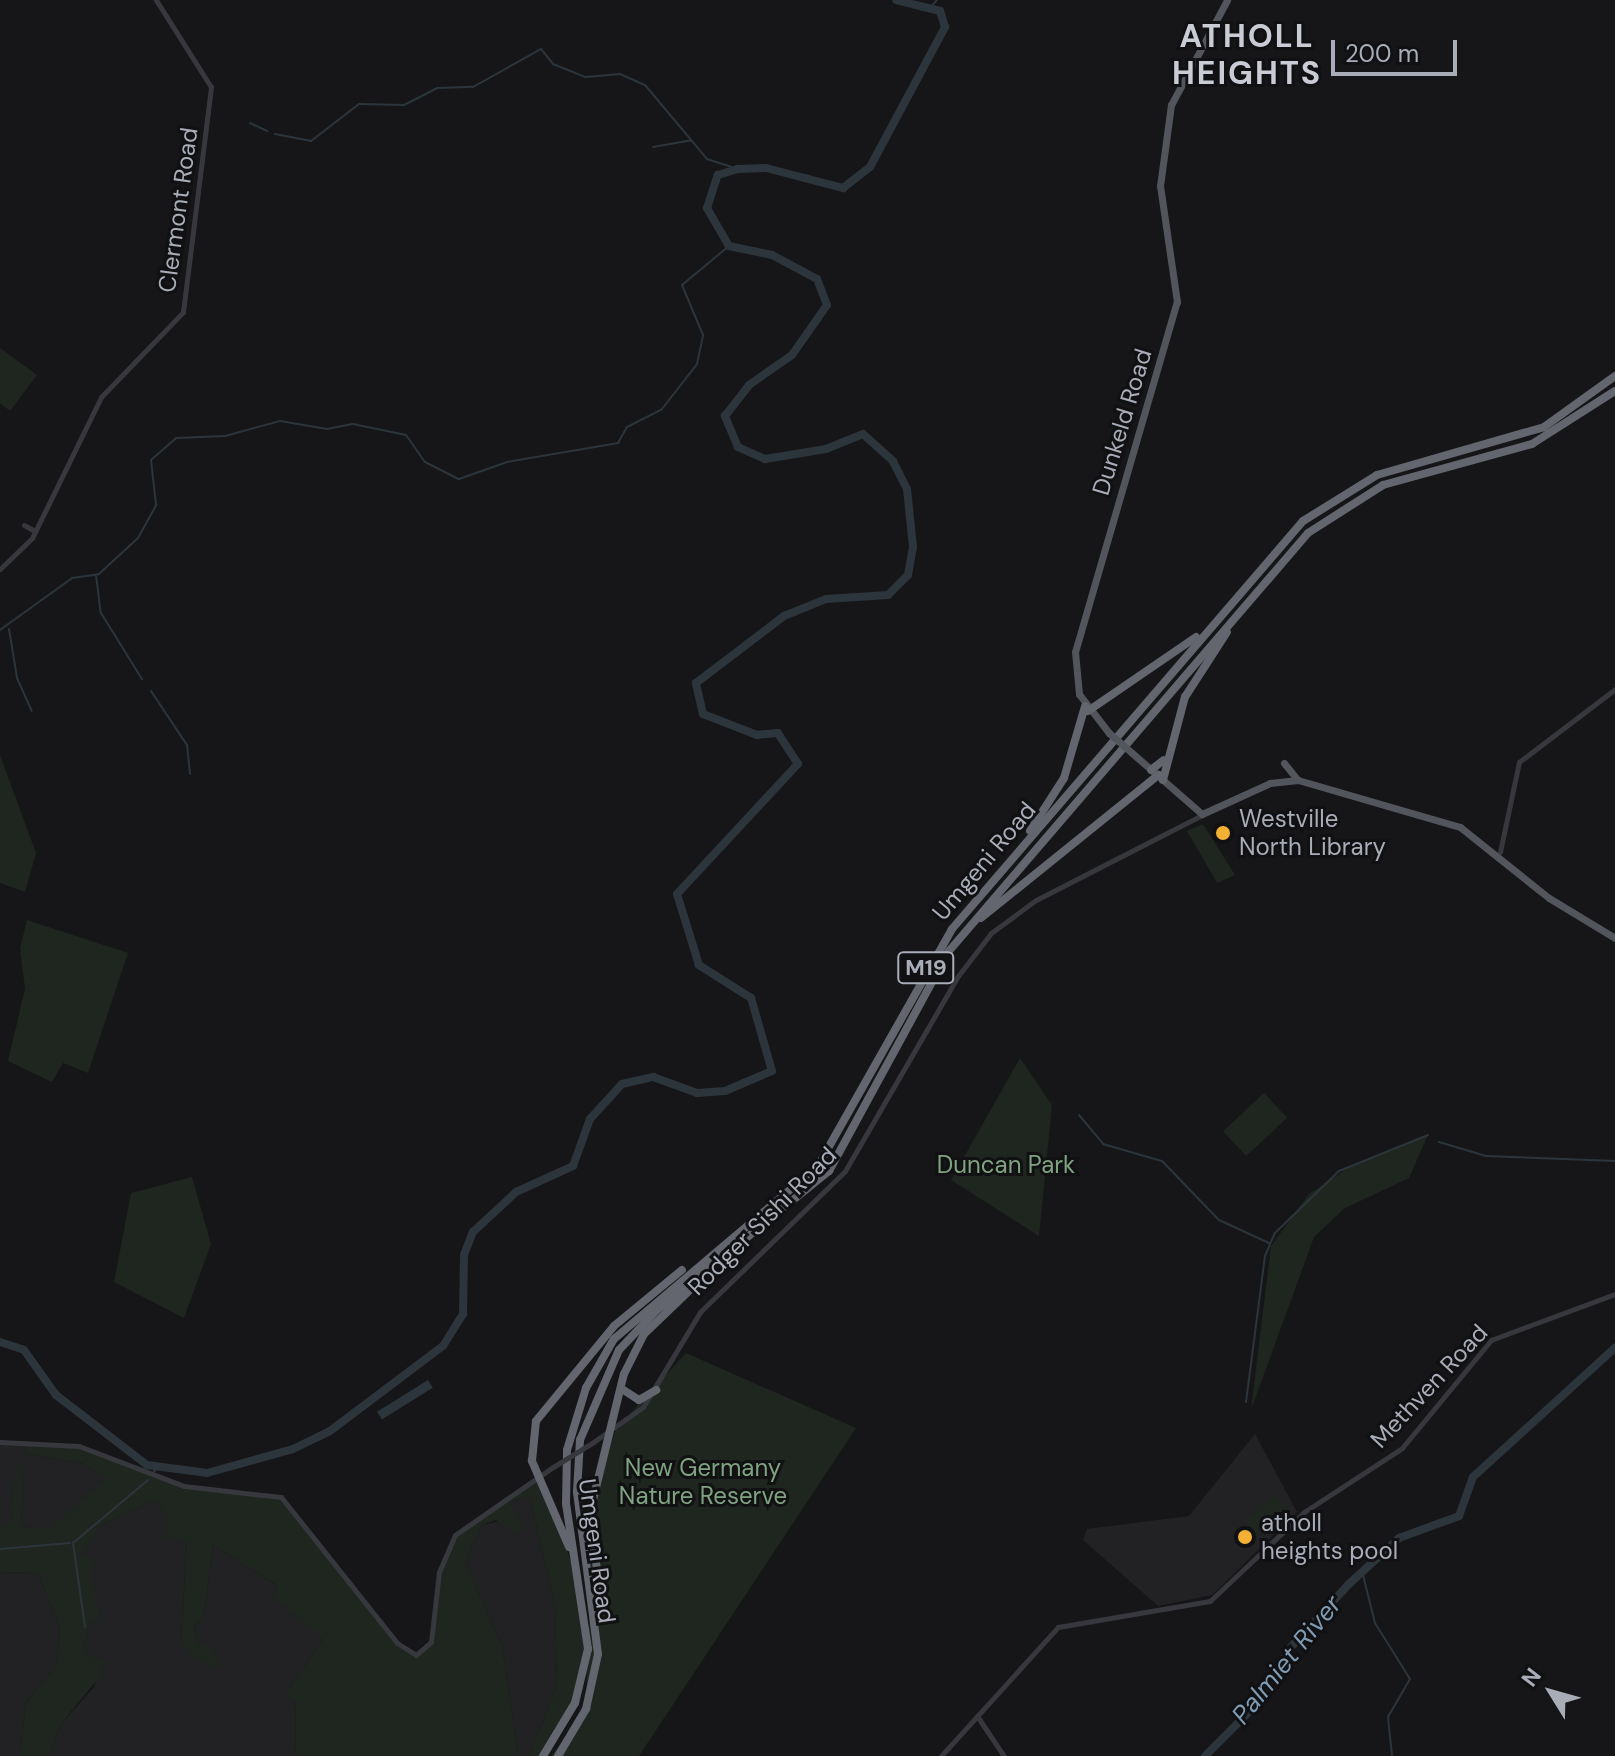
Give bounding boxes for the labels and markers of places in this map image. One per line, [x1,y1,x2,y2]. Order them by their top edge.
place label: Westville North Library [1239,805,1386,861]
marker: Westville North Library [1214,824,1232,842]
place label: atholl heights pool [1261,1509,1398,1565]
marker: atholl heights pool [1236,1528,1254,1546]

